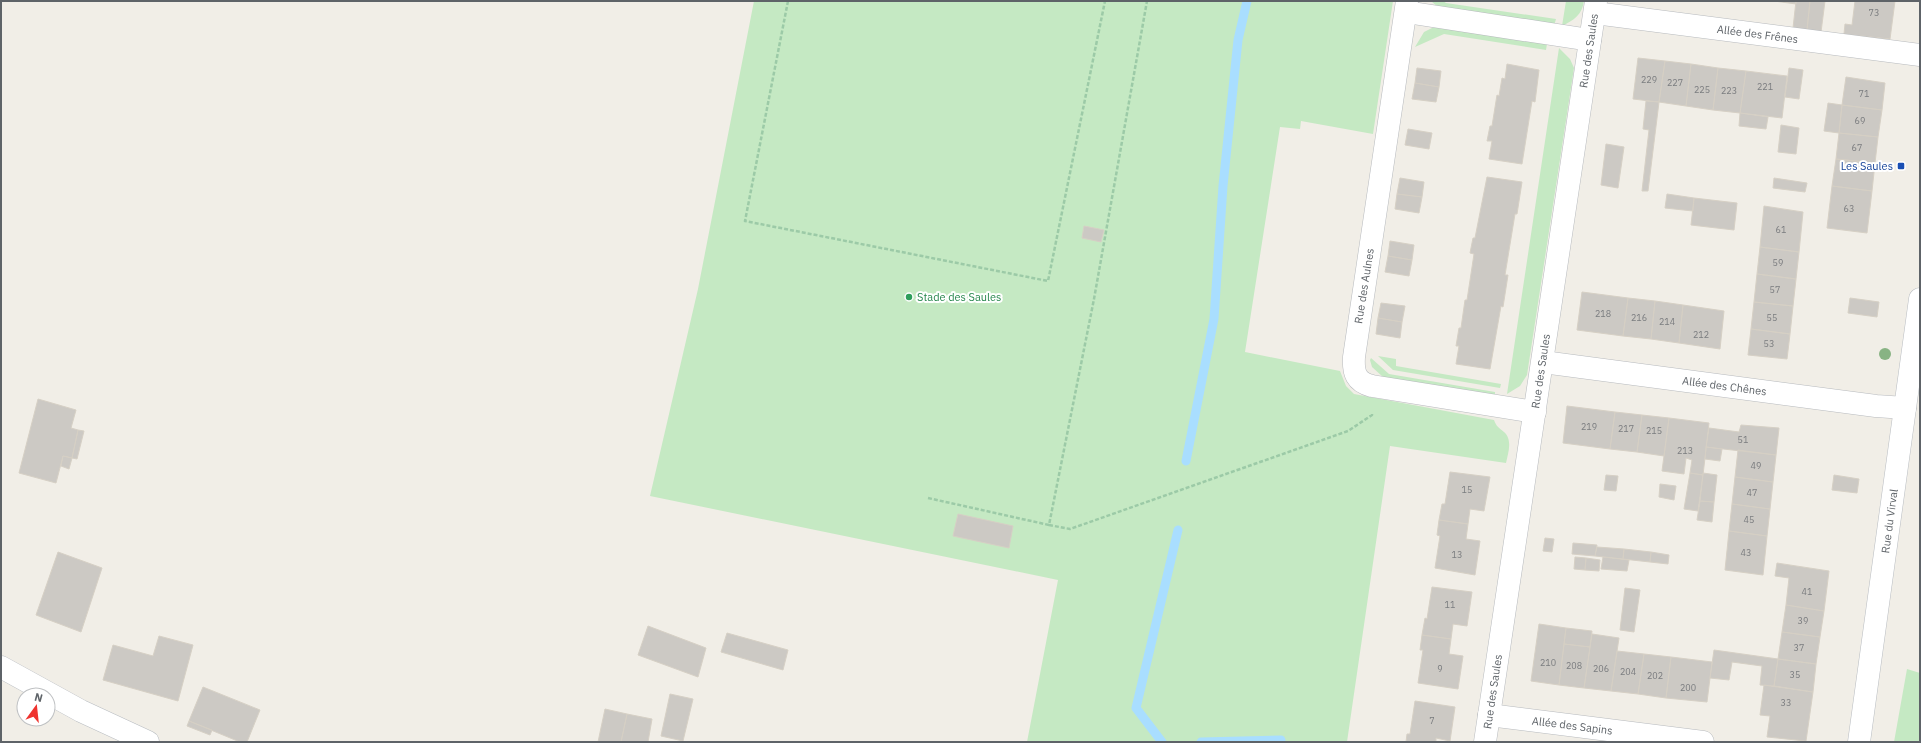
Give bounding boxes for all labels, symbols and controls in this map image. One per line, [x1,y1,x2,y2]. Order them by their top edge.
house number: 73 [1869,7,1879,18]
street label: Rue des Saules [1576,12,1601,89]
street label: Allée des Frênes [1716,22,1799,46]
house number: 229 [1641,74,1657,85]
house number: 227 [1667,77,1683,88]
house number: 221 [1757,81,1773,92]
house number: 225 [1694,84,1710,95]
house number: 223 [1721,85,1737,96]
house number: 71 [1859,88,1869,99]
house number: 69 [1855,115,1865,126]
house number: 67 [1852,142,1862,153]
place label: Les Saules [1841,159,1893,173]
marker: Les Saules [1896,161,1906,171]
house number: 63 [1844,203,1854,214]
house number: 61 [1776,224,1786,235]
street label: Rue des Aulnes [1351,247,1377,325]
house number: 59 [1773,257,1783,268]
house number: 57 [1770,284,1780,295]
place label: Stade des Saules [917,290,1001,304]
marker: Stade des Saules [904,292,914,302]
house number: 218 [1595,308,1611,319]
house number: 216 [1631,312,1647,323]
house number: 55 [1767,312,1777,323]
house number: 214 [1659,316,1675,327]
house number: 212 [1693,329,1709,340]
street label: Rue des Saules [1528,333,1553,409]
house number: 53 [1764,338,1774,349]
street label: Allée des Chênes [1681,373,1767,398]
house number: 219 [1581,421,1597,432]
house number: 217 [1618,423,1634,434]
house number: 215 [1646,425,1662,436]
house number: 51 [1738,434,1748,445]
house number: 213 [1677,445,1693,456]
house number: 49 [1751,460,1761,471]
house number: 15 [1462,484,1472,495]
house number: 47 [1747,487,1757,498]
street label: Rue du Virval [1878,488,1901,554]
house number: 45 [1744,514,1754,525]
house number: 43 [1741,547,1751,558]
house number: 13 [1452,549,1462,560]
house number: 41 [1802,586,1812,597]
house number: 11 [1445,599,1455,610]
house number: 39 [1798,615,1808,626]
house number: 37 [1794,642,1804,653]
street label: Rue des Saules [1480,653,1505,730]
house number: 210 [1540,657,1556,668]
house number: 208 [1566,660,1582,671]
house number: 9 [1437,663,1443,674]
house number: 206 [1593,663,1609,674]
house number: 204 [1620,666,1636,677]
house number: 35 [1790,669,1800,680]
house number: 202 [1647,670,1663,681]
house number: 200 [1680,682,1696,693]
north arrow [16,687,56,727]
text: N [33,690,44,705]
house number: 33 [1781,697,1791,708]
street label: Allée des Sapins [1531,713,1613,738]
house number: 7 [1429,715,1435,726]

